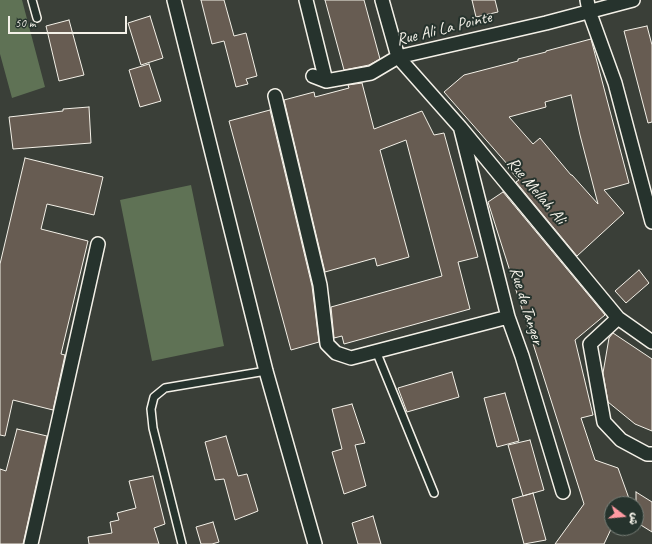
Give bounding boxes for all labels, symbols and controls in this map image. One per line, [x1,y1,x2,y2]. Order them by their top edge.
street label: Rue Ali La Pointe [394,7,494,51]
scale bar [10,8,129,34]
text: 50 m [15,15,35,31]
street label: Rue Mellah Ali [502,153,570,229]
street label: Rue de Tanger [505,265,547,347]
north arrow [604,496,644,536]
text: ش [626,511,643,527]

